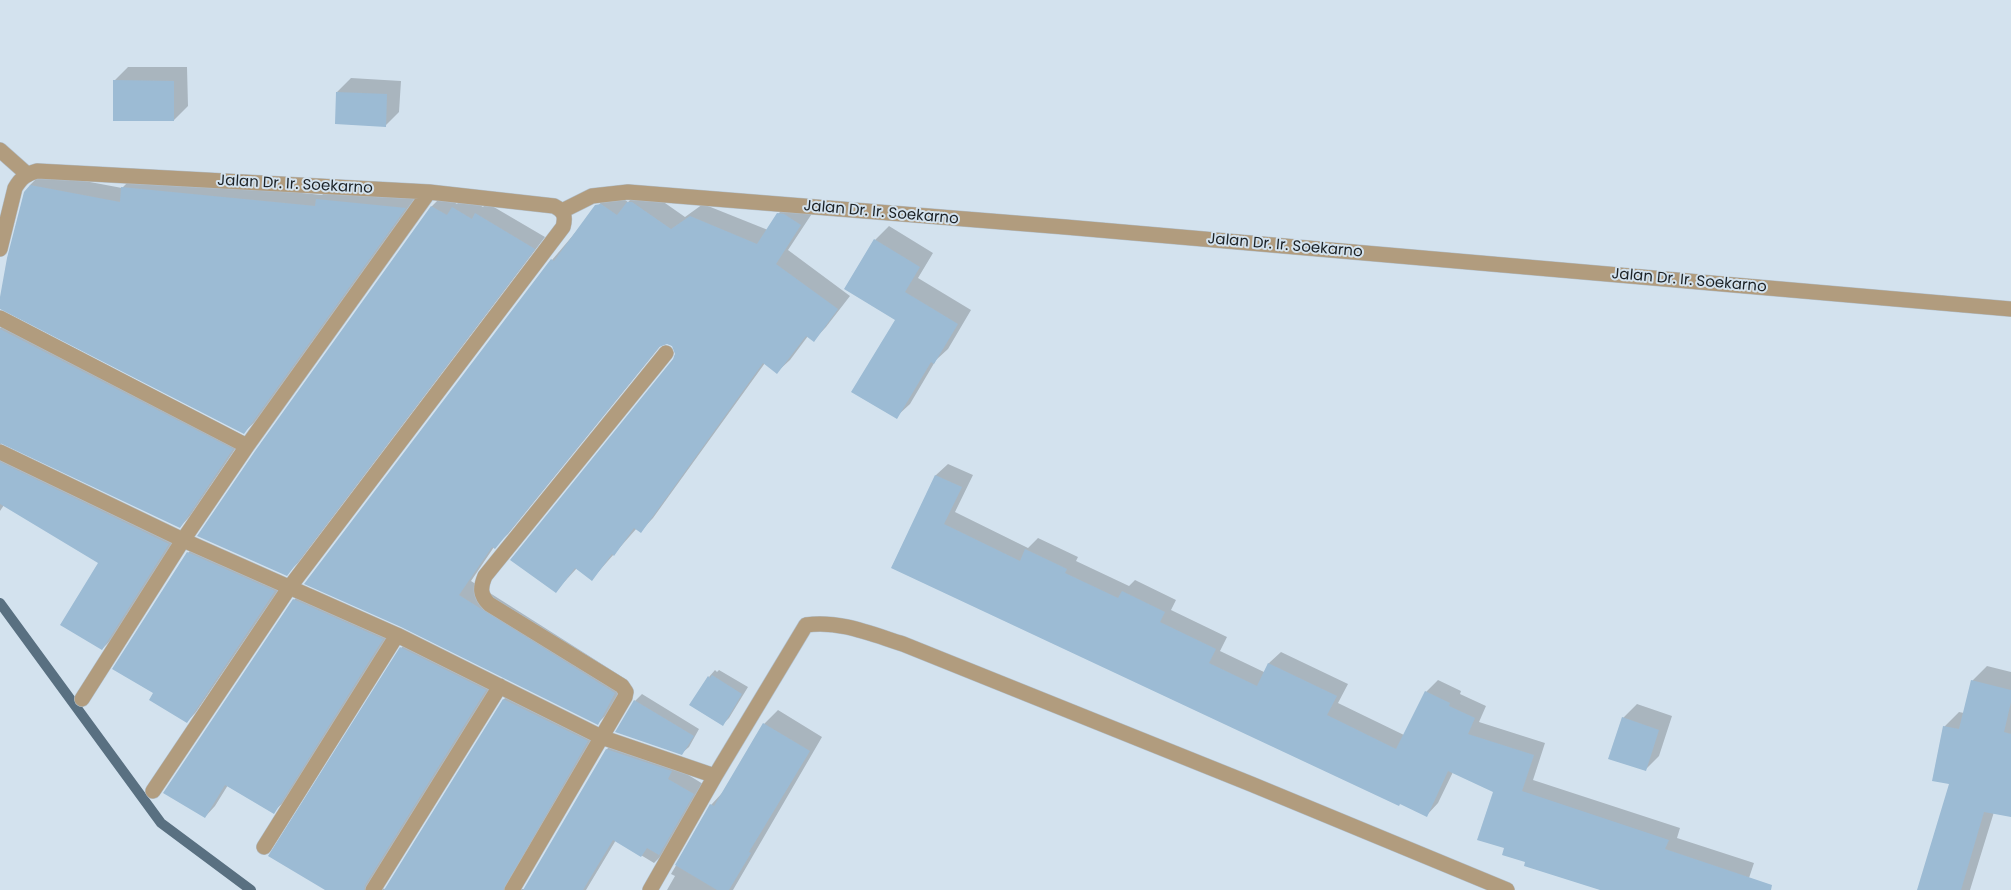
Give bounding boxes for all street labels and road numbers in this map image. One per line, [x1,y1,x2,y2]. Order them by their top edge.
street label: Jalan Dr. Ir. Soekarno [217,172,373,198]
street label: Jalan Dr. Ir. Soekarno [803,197,959,229]
street label: Jalan Dr. Ir. Soekarno [1207,230,1363,262]
street label: Jalan Dr. Ir. Soekarno [1611,265,1767,297]

